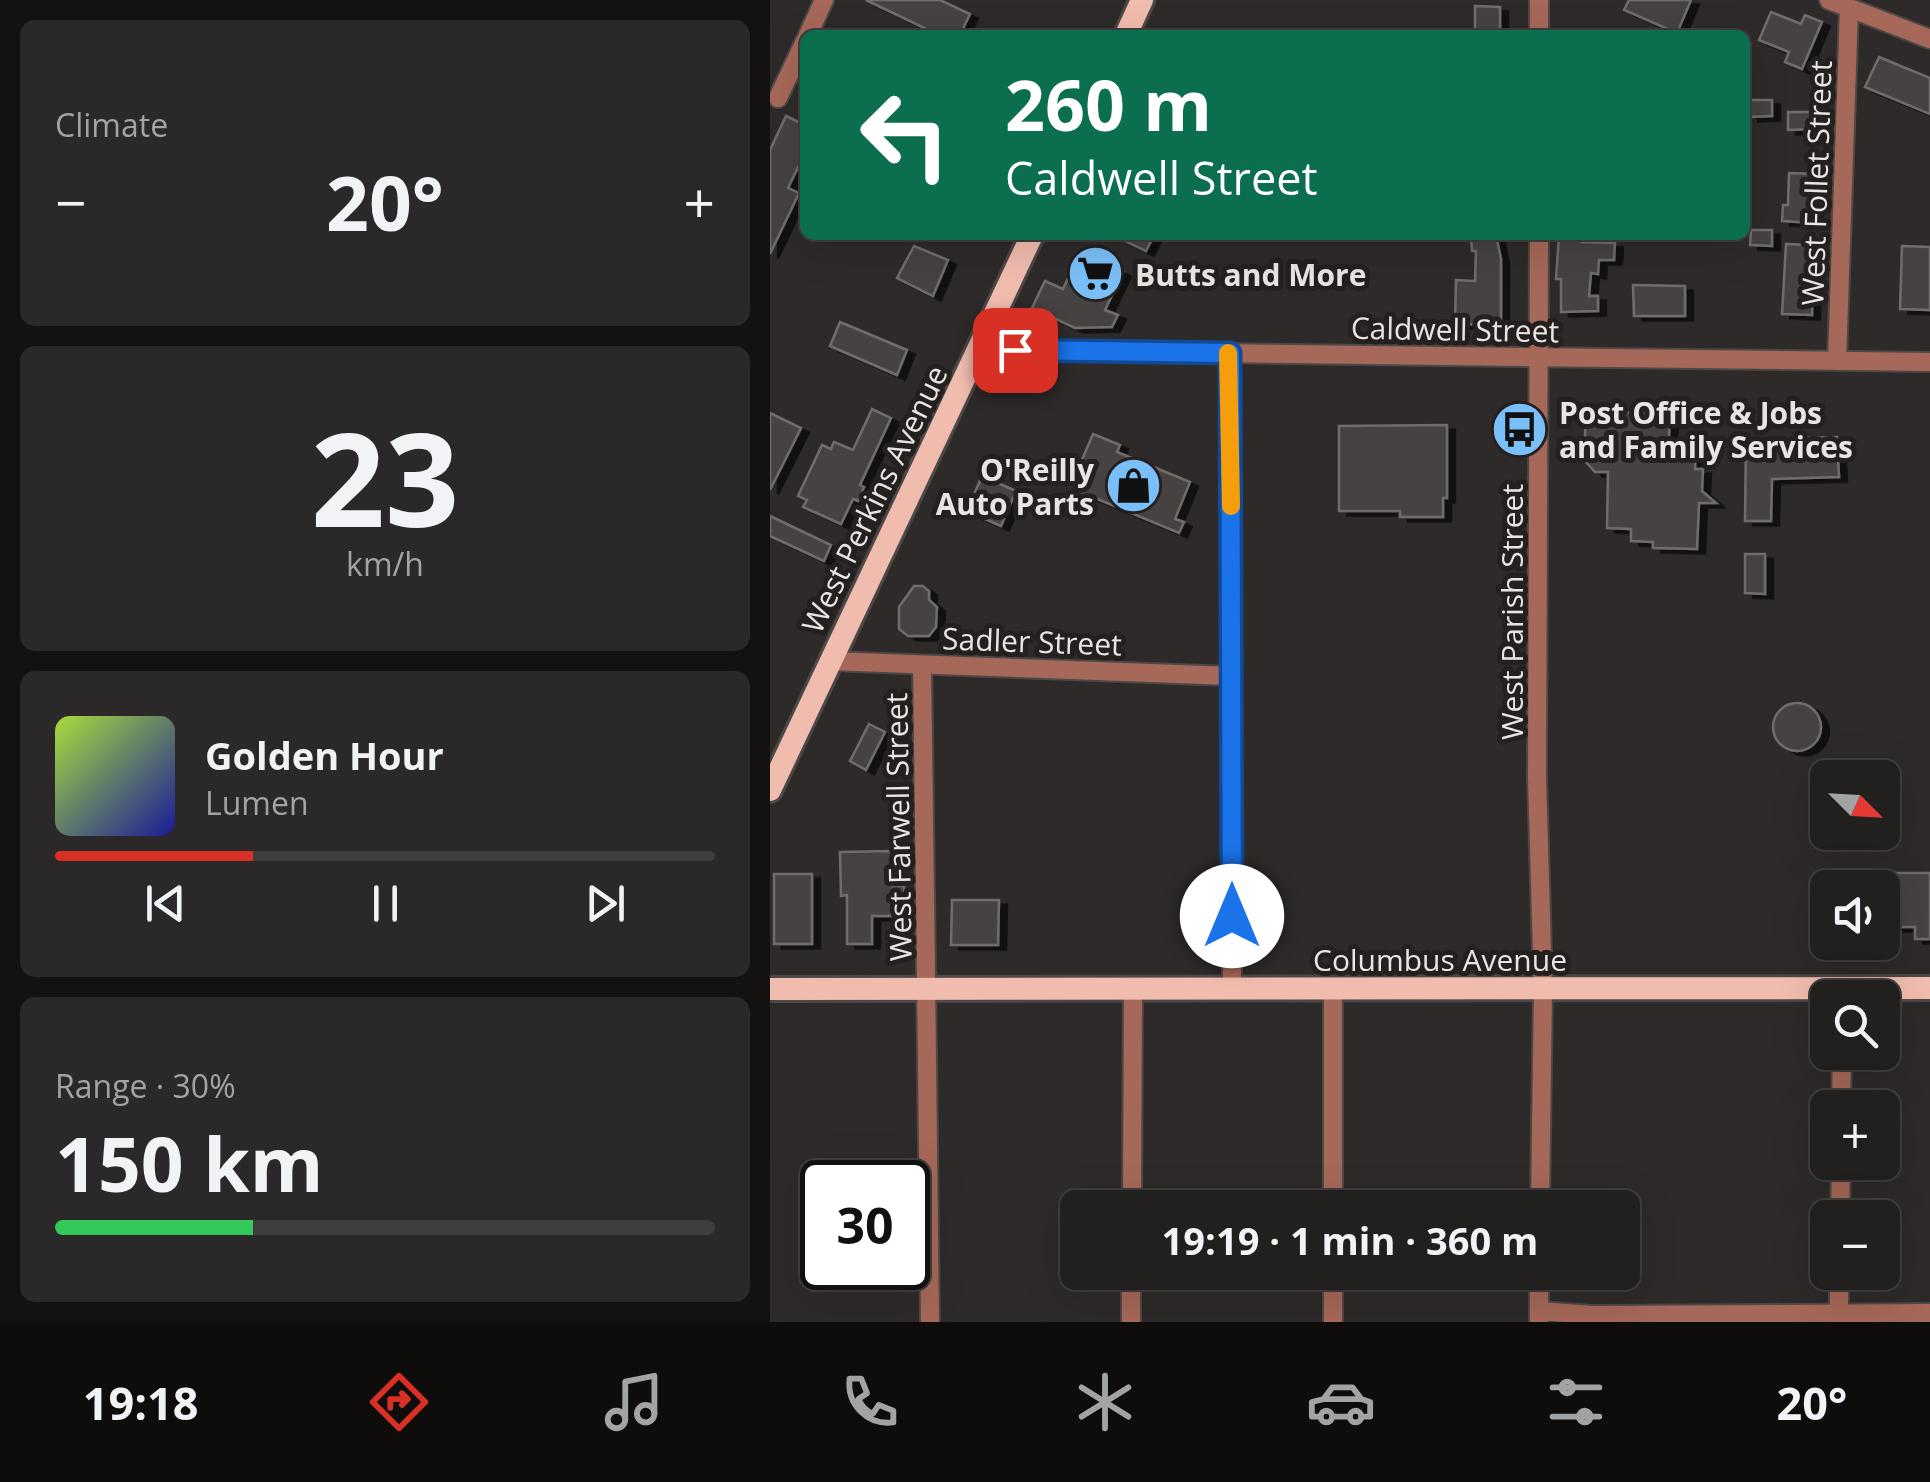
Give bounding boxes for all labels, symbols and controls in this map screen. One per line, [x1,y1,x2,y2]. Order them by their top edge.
text: 260 m [1005,56,1212,152]
street label: West Follet Street [1791,60,1841,306]
icon: left [840,70,970,200]
text: Climate [55,103,168,146]
text: Caldwell Street [1005,147,1317,208]
text: 20° [326,151,444,253]
text: − [55,164,86,239]
text: + [684,164,715,239]
supermarket icon: Butts and More [1066,244,1126,304]
place label: Butts and More [1135,254,1366,295]
street label: Caldwell Street [1350,307,1560,351]
pin [973,308,1058,393]
icon: arrive [988,323,1043,378]
street label: West Perkins Avenue [791,358,957,640]
text: 23 [311,388,459,565]
place label: Post Office & Jobs and Family Services [1559,392,1853,467]
bus stop icon: Post Office & Jobs and Family Services [1490,399,1550,459]
place label: O'Reilly Auto Parts [936,449,1095,524]
shop icon: O'Reilly Auto Parts [1103,456,1163,516]
street label: West Parish Street [1491,484,1532,740]
text: km/h [346,542,424,585]
street label: Sadler Street [941,617,1123,665]
street label: West Farwell Street [875,692,921,962]
text: Golden Hour [205,729,444,781]
north arrow [1810,760,1900,850]
map controls [1810,760,1900,1290]
text: Lumen [205,781,309,824]
position arrow [1180,864,1284,968]
button: sound [1810,870,1900,960]
icon: previous [138,876,193,931]
icon: pause [358,876,413,931]
icon: next [578,876,633,931]
street label: Columbus Avenue [1313,939,1567,980]
button: search [1810,980,1900,1070]
text: Range · 30% [55,1064,236,1107]
button: + [1810,1090,1900,1180]
text: 150 km [55,1112,323,1214]
speed limit sign: 30 [800,1160,930,1290]
button: − [1810,1200,1900,1290]
text: 19:19 · 1 min · 360 m [1162,1214,1538,1266]
icon: directions [364,1367,434,1437]
icon: music [599,1367,669,1437]
icon: phone [835,1367,905,1437]
icon: climate [1070,1367,1140,1437]
icon: car [1306,1367,1376,1437]
icon: filters [1541,1367,1611,1437]
text: 19:18 [83,1372,198,1433]
text: 20° [1777,1372,1847,1433]

